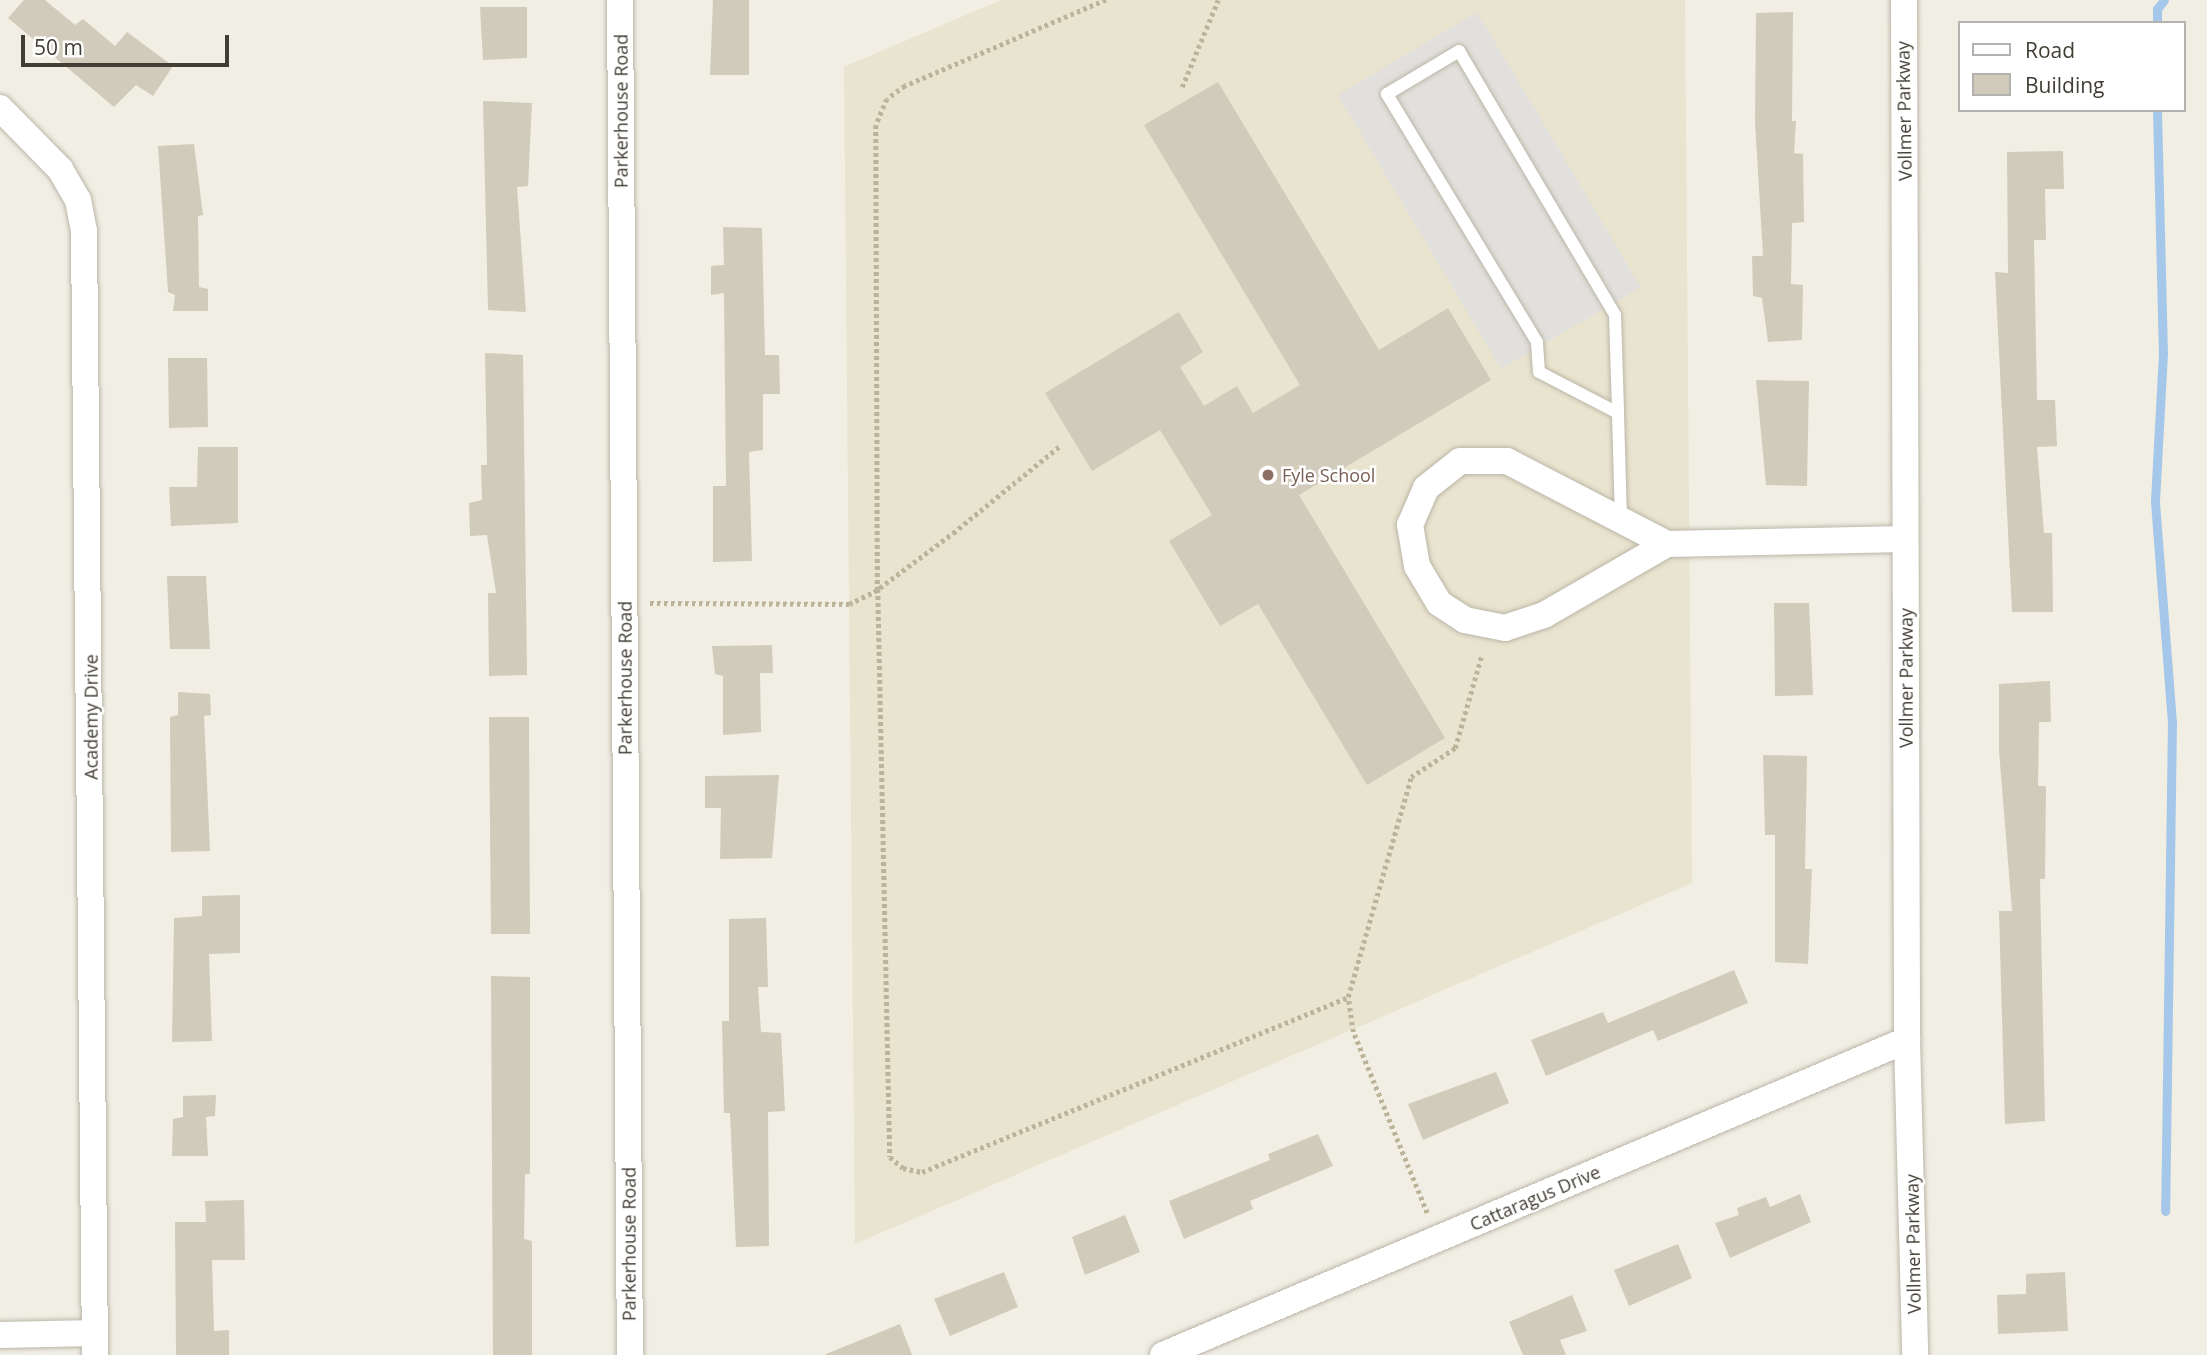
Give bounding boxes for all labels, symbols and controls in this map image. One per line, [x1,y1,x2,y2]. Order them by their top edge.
scale bar [24,21,233,65]
legend [1958,21,2186,112]
text: 50 m [34,33,83,61]
street label: Parkerhouse Road [610,34,632,188]
text: Road [2025,36,2075,64]
street label: Vollmer Parkway [1892,41,1916,181]
text: Building [2025,71,2104,99]
place label: Fyle School [1282,464,1375,486]
marker: Fyle School [1260,467,1276,483]
street label: Parkerhouse Road [614,601,636,755]
street label: Vollmer Parkway [1895,608,1917,748]
street label: Academy Drive [80,654,102,780]
street label: Cattaragus Drive [1467,1161,1603,1235]
street label: Parkerhouse Road [618,1167,640,1321]
street label: Vollmer Parkway [1901,1174,1925,1314]

